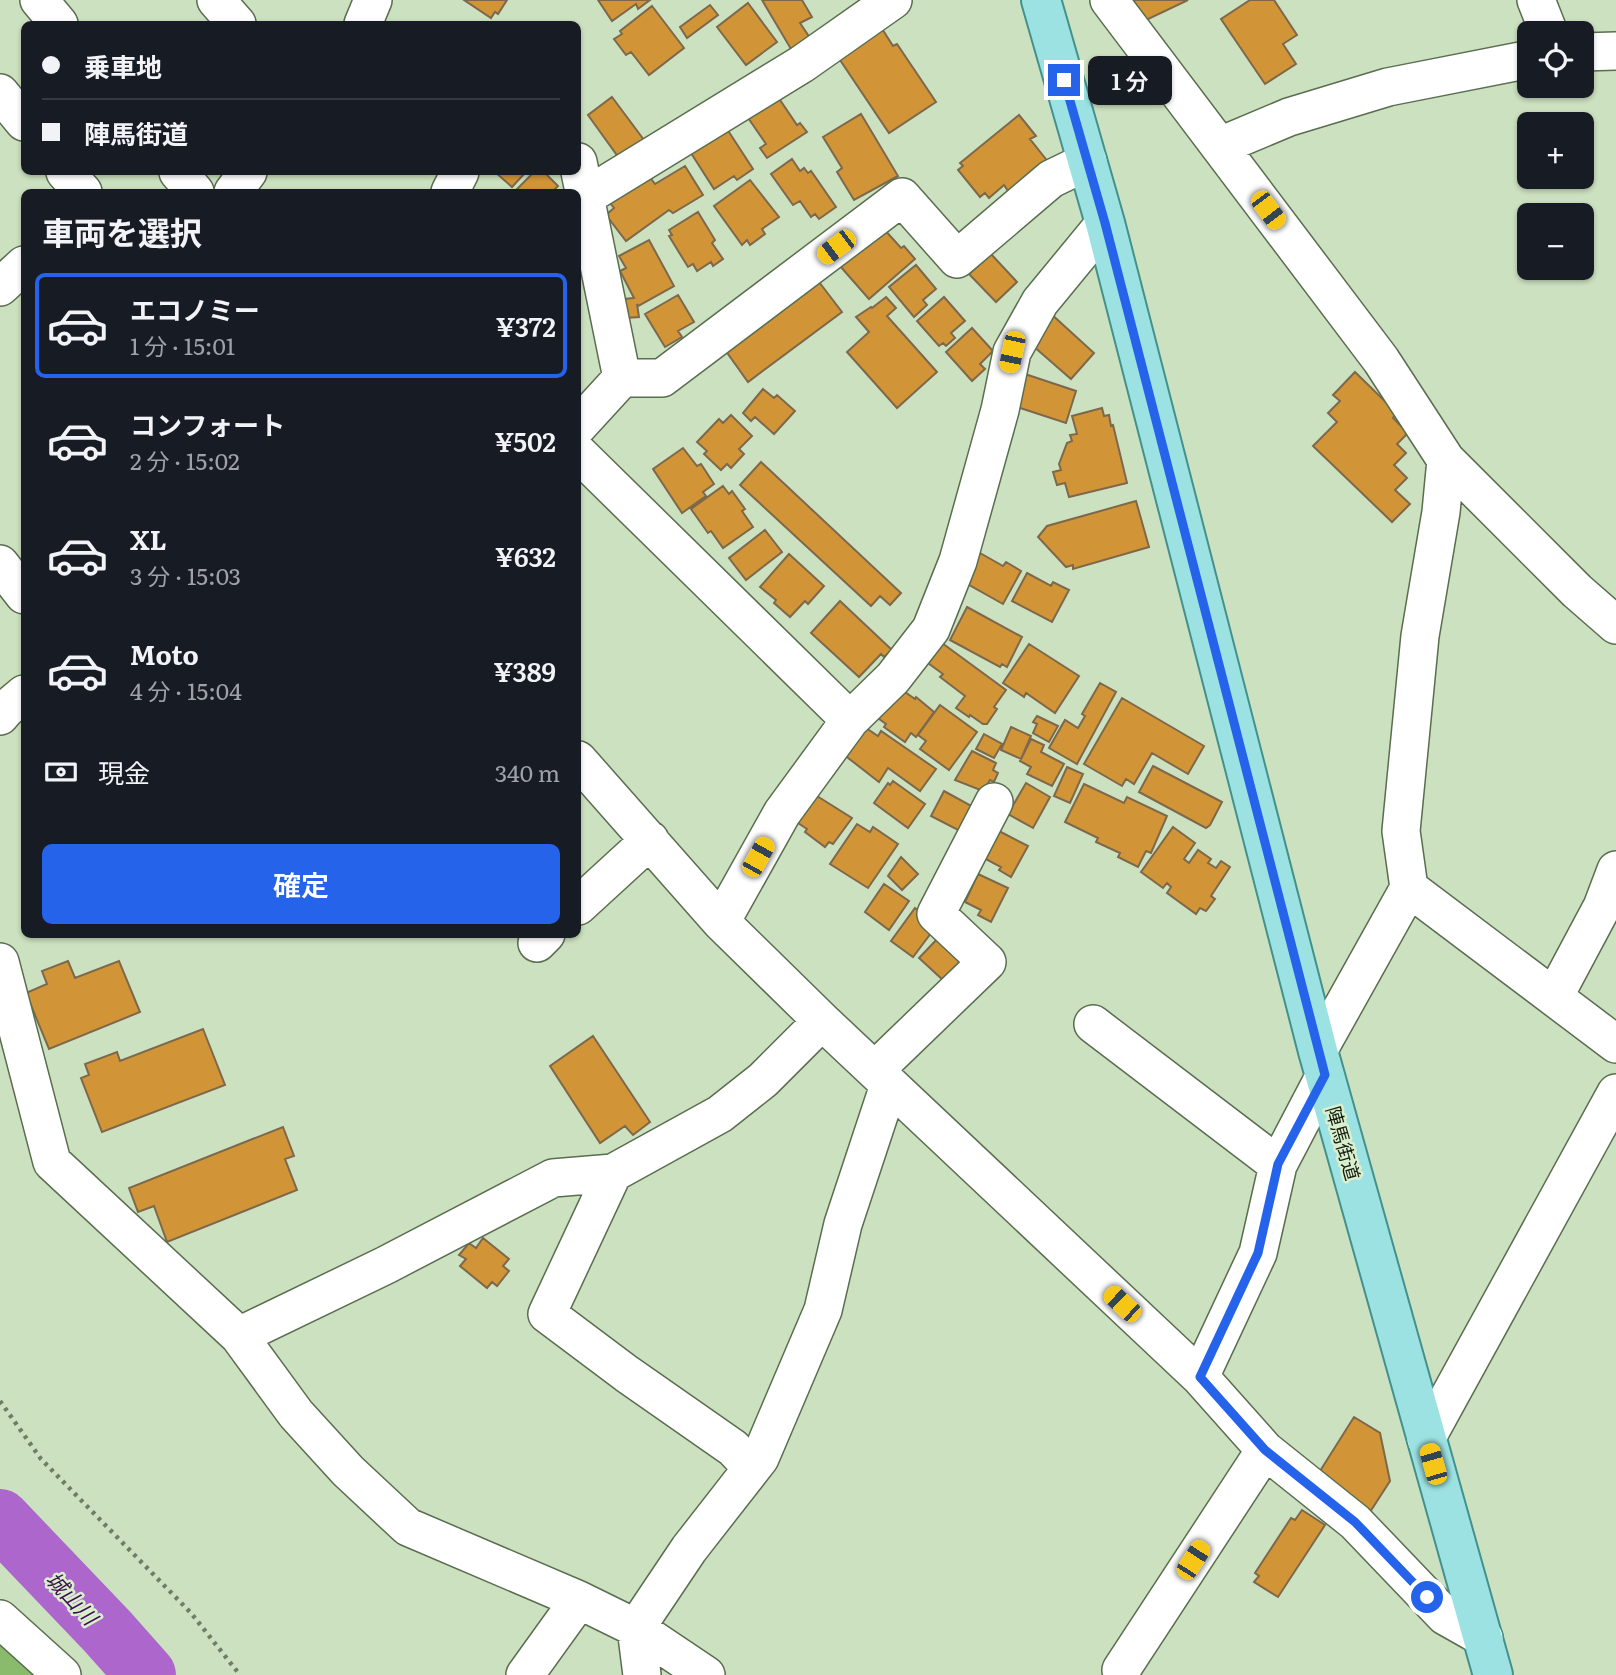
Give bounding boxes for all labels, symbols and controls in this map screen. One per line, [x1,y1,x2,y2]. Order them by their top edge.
map controls [1517,21,1594,280]
button: locate [1517,21,1594,98]
text: 乗車地 [84,46,162,85]
callout: 1 分 [1088,56,1172,104]
text: 1 分 [1111,63,1149,97]
route end [1048,64,1080,96]
button: + [1517,112,1594,189]
text: 陣馬街道 [84,113,188,152]
car [1247,187,1290,233]
button: − [1517,203,1594,280]
text: 車両を選択 [42,207,202,255]
car [813,226,860,268]
text: エコノミー [130,289,260,328]
icon: car [46,294,109,357]
text: ¥372 [496,306,556,345]
text: 1 分 · 15:01 [130,328,235,362]
car [998,329,1027,375]
text: コンフォート [130,404,285,443]
icon: car [46,409,109,472]
text: ¥502 [494,421,556,460]
text: 2 分 · 15:02 [130,443,240,477]
text: XL [130,519,167,558]
icon: car [46,524,109,587]
text: ¥632 [495,536,556,575]
text: 3 分 · 15:03 [130,558,241,592]
text: Moto [130,634,199,673]
icon: car [46,639,109,702]
text: ¥389 [494,651,556,690]
text: 4 分 · 15:04 [130,673,242,707]
text: 現金 [98,752,150,791]
icon: cash [42,753,80,791]
text: 340 m [495,755,560,789]
car [739,834,778,880]
button: 確定 [42,844,560,924]
street label: 陣馬街道 [1320,1103,1368,1183]
car [1100,1282,1145,1326]
car [1418,1441,1449,1487]
car [1173,1537,1214,1583]
water label: 城山川 [40,1563,107,1632]
route start [1411,1581,1443,1613]

